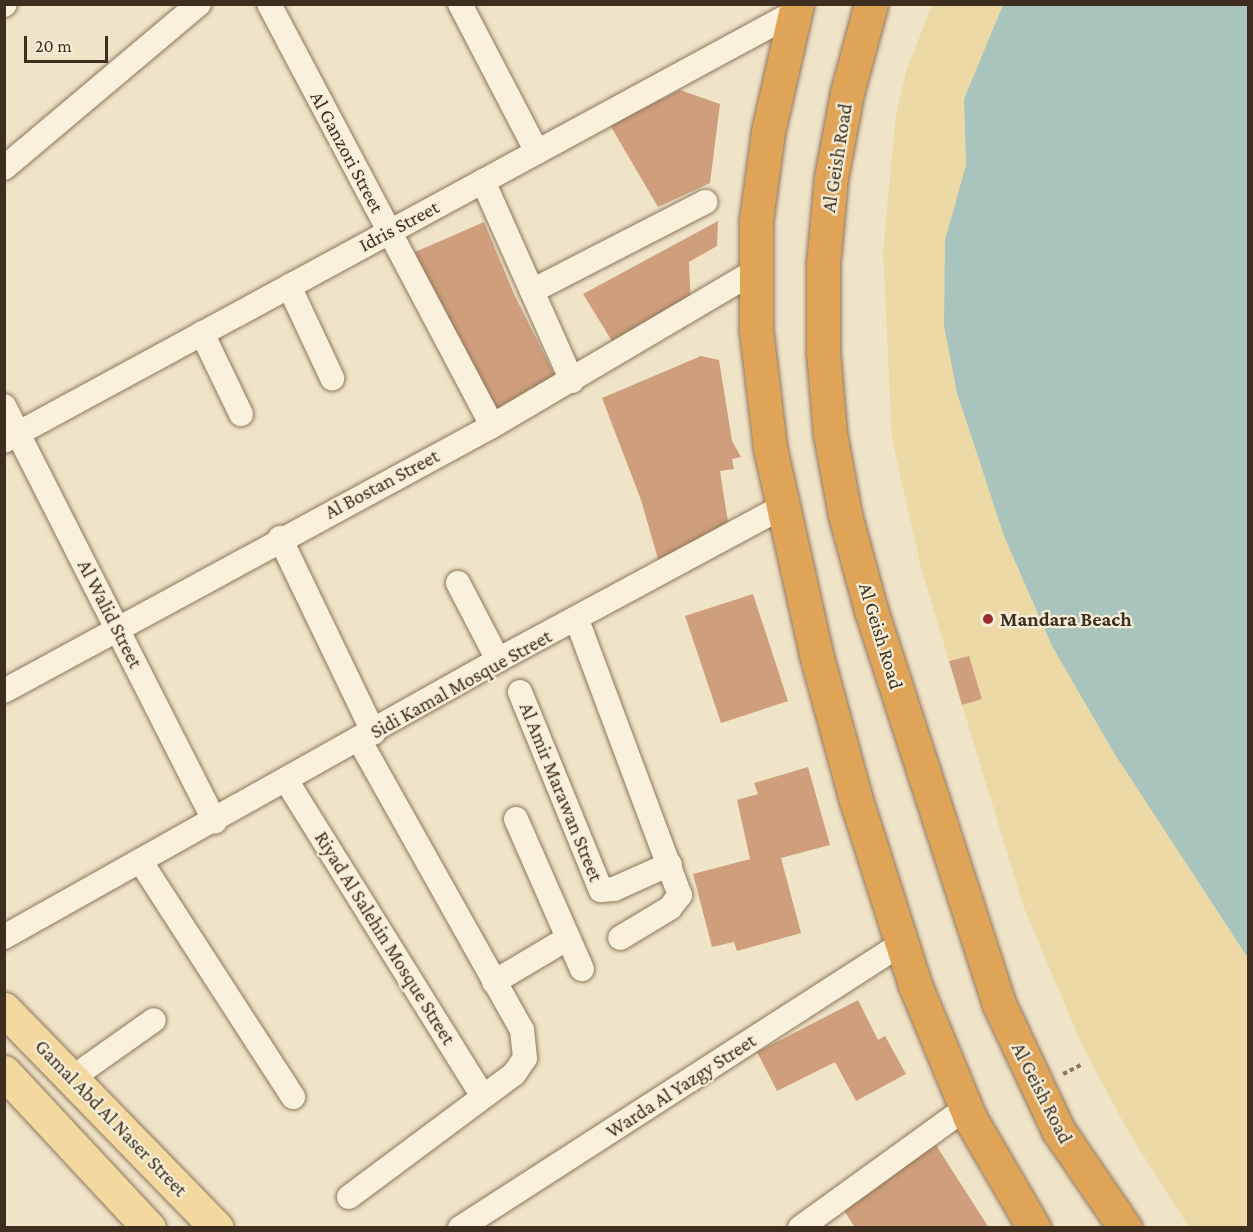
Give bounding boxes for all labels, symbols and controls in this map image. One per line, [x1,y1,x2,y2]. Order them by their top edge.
scale bar [27,24,111,62]
text: 20 m [35,36,72,56]
street label: Al Ganzori Street [305,87,389,217]
street label: Al Geish Road [817,102,857,214]
street label: Idris Street [355,195,443,257]
street label: Al Bostan Street [321,444,443,524]
street label: Al Walid Street [72,556,148,672]
street label: Al Geish Road [853,580,909,692]
place label: Mandara Beach [1000,607,1132,631]
marker: Mandara Beach [981,612,995,626]
street label: Sidi Kamal Mosque Street [366,624,556,744]
street label: Al Amir Marawan Street [514,699,608,885]
street label: Riyad Al Salehin Mosque Street [309,827,461,1049]
street label: Warda Al Yazgy Street [602,1029,760,1143]
street label: Gamal Abd Al Naser Street [30,1034,192,1202]
street label: Al Geish Road [1006,1039,1078,1147]

